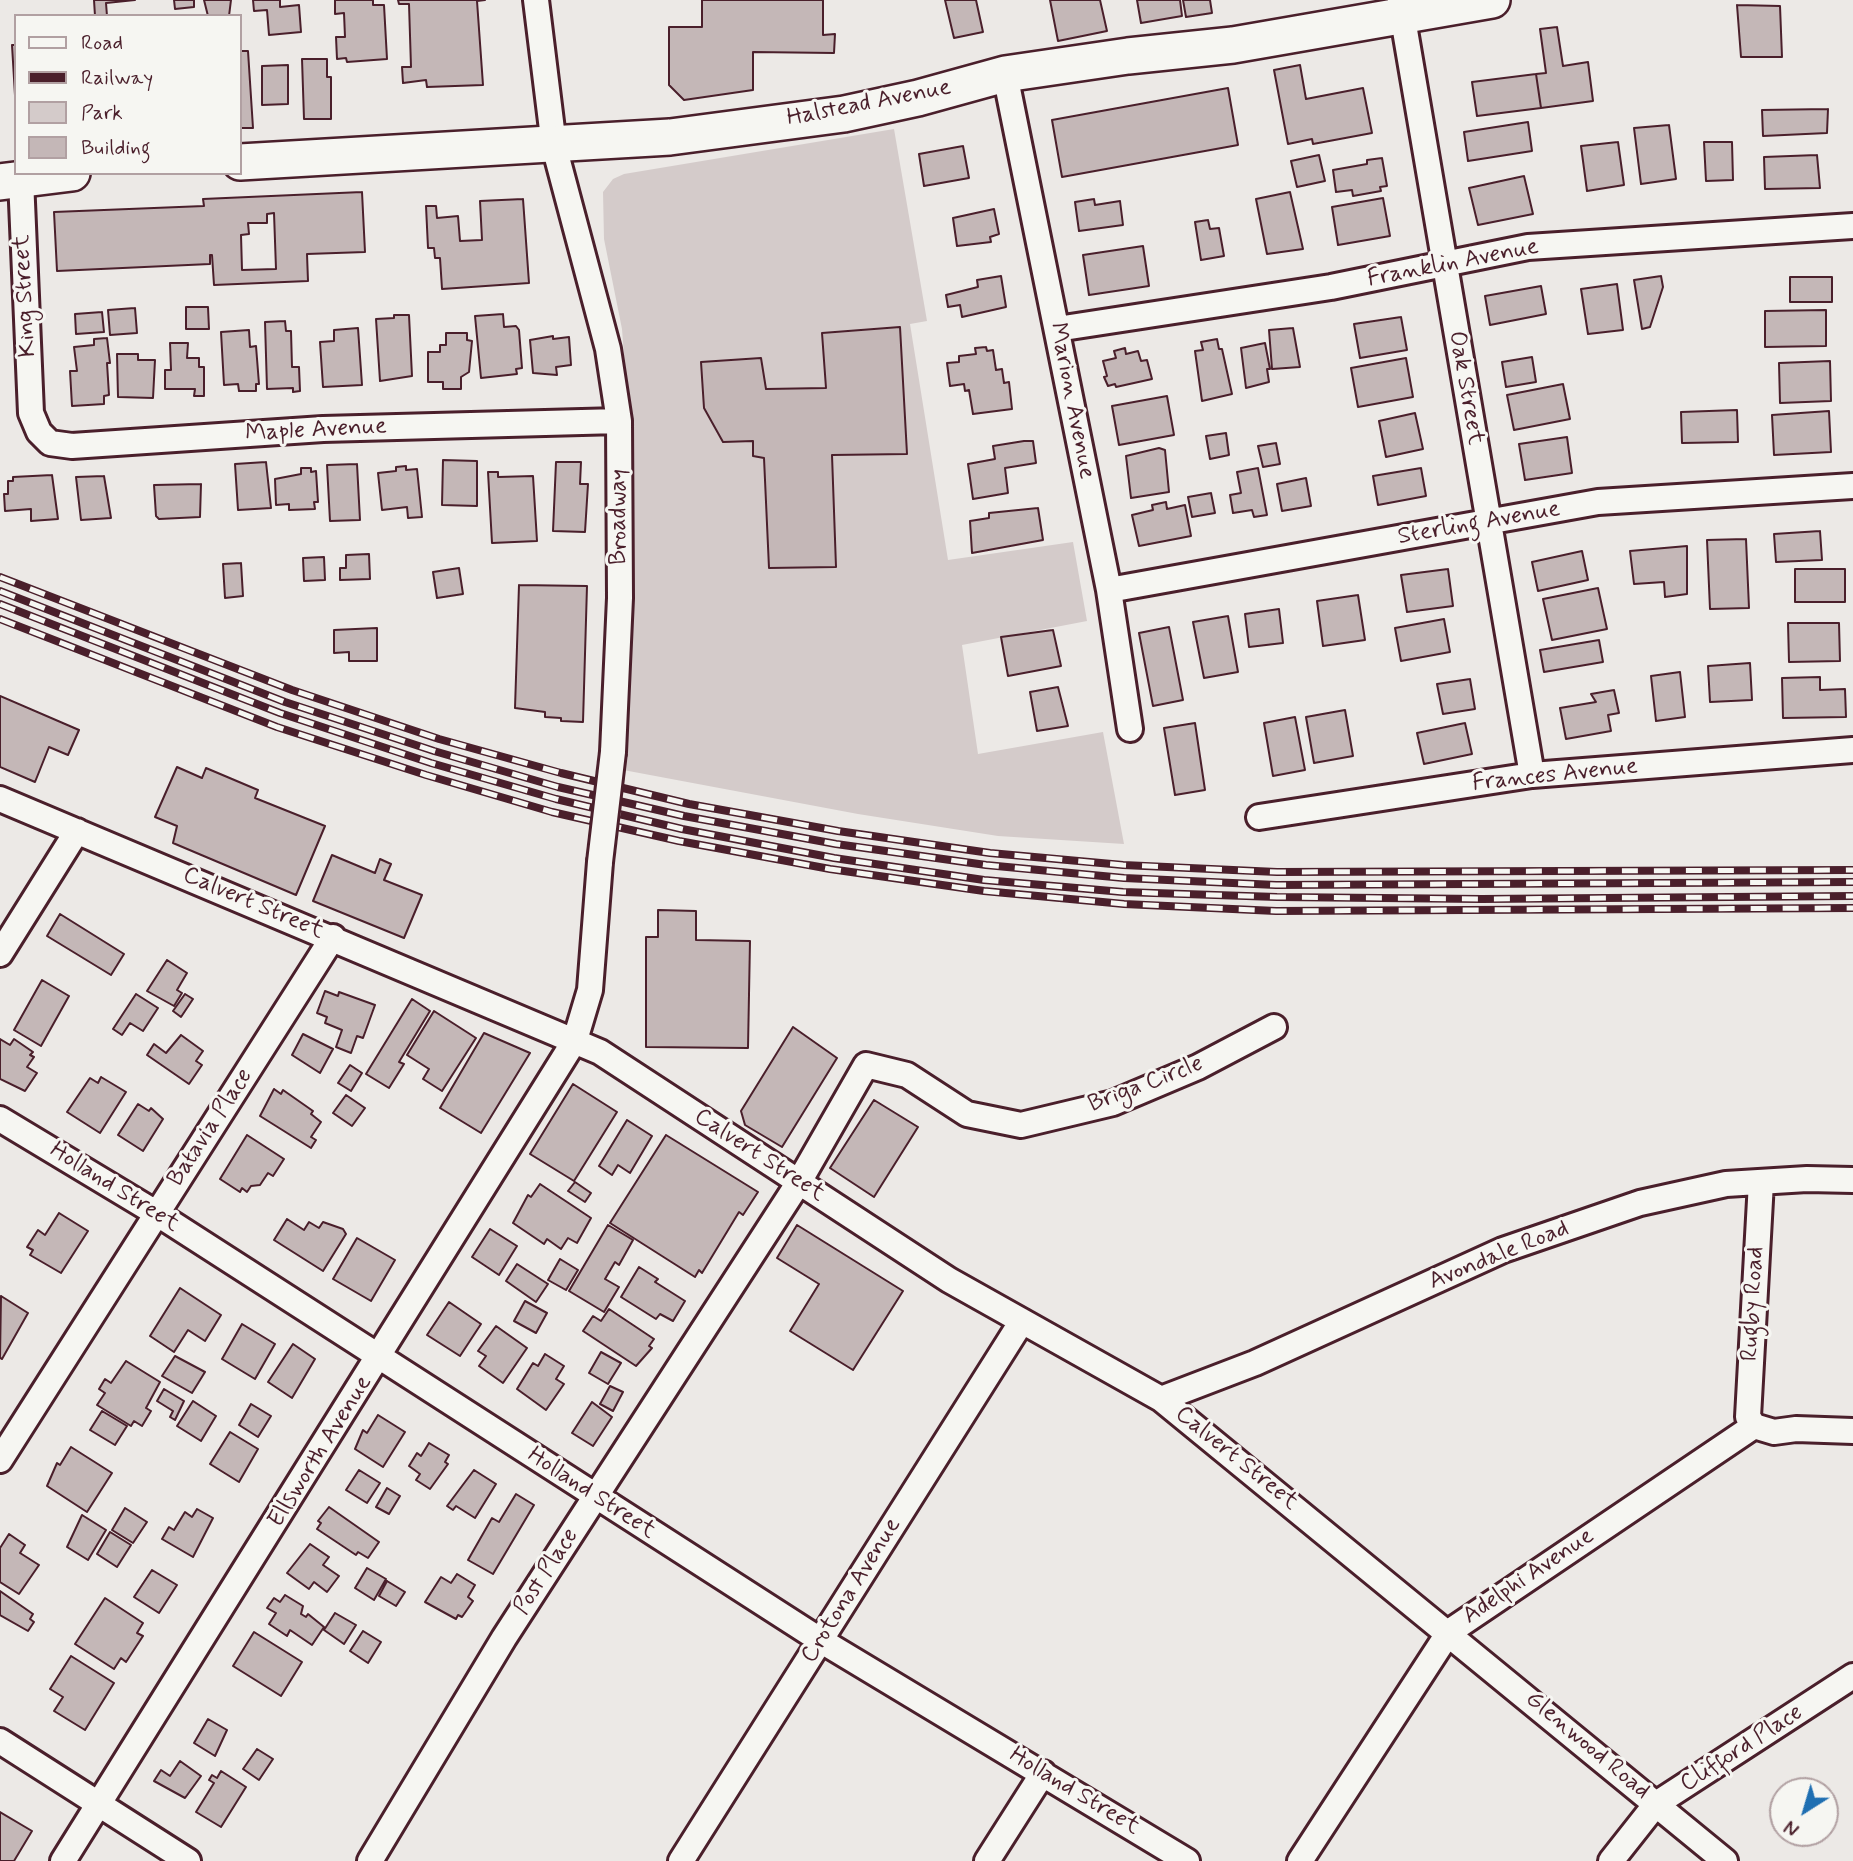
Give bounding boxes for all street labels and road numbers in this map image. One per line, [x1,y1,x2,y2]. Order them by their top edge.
street label: Halstead Avenue [784,74,954,134]
street label: Franklin Avenue [1365,233,1541,295]
street label: King Street [8,234,44,358]
street label: Marion Avenue [1042,320,1100,482]
street label: Oak Street [1441,329,1489,447]
street label: Maple Avenue [245,413,387,449]
street label: Broadway [606,469,634,565]
street label: Sterling Avenue [1396,496,1562,552]
street label: Frances Avenue [1471,753,1639,799]
street label: Calvert Street [178,861,328,947]
street label: Briga Circle [1085,1050,1207,1120]
street label: Batavia Place [162,1064,260,1192]
street label: Calvert Street [688,1103,830,1209]
street label: Holland Street [44,1137,184,1239]
street label: Avondale Road [1425,1215,1573,1297]
street label: Rugby Road [1737,1246,1771,1362]
street label: Ellsworth Avenue [263,1371,379,1533]
street label: Calvert Street [1168,1400,1304,1518]
street label: Holland Street [521,1442,661,1546]
street label: Crotona Avenue [796,1513,908,1669]
street label: Post Place [508,1523,586,1621]
street label: Adelphi Avenue [1458,1523,1600,1631]
street label: Glenwood Road [1519,1685,1655,1807]
street label: Clifford Place [1675,1699,1809,1799]
street label: Holland Street [1003,1742,1145,1842]

